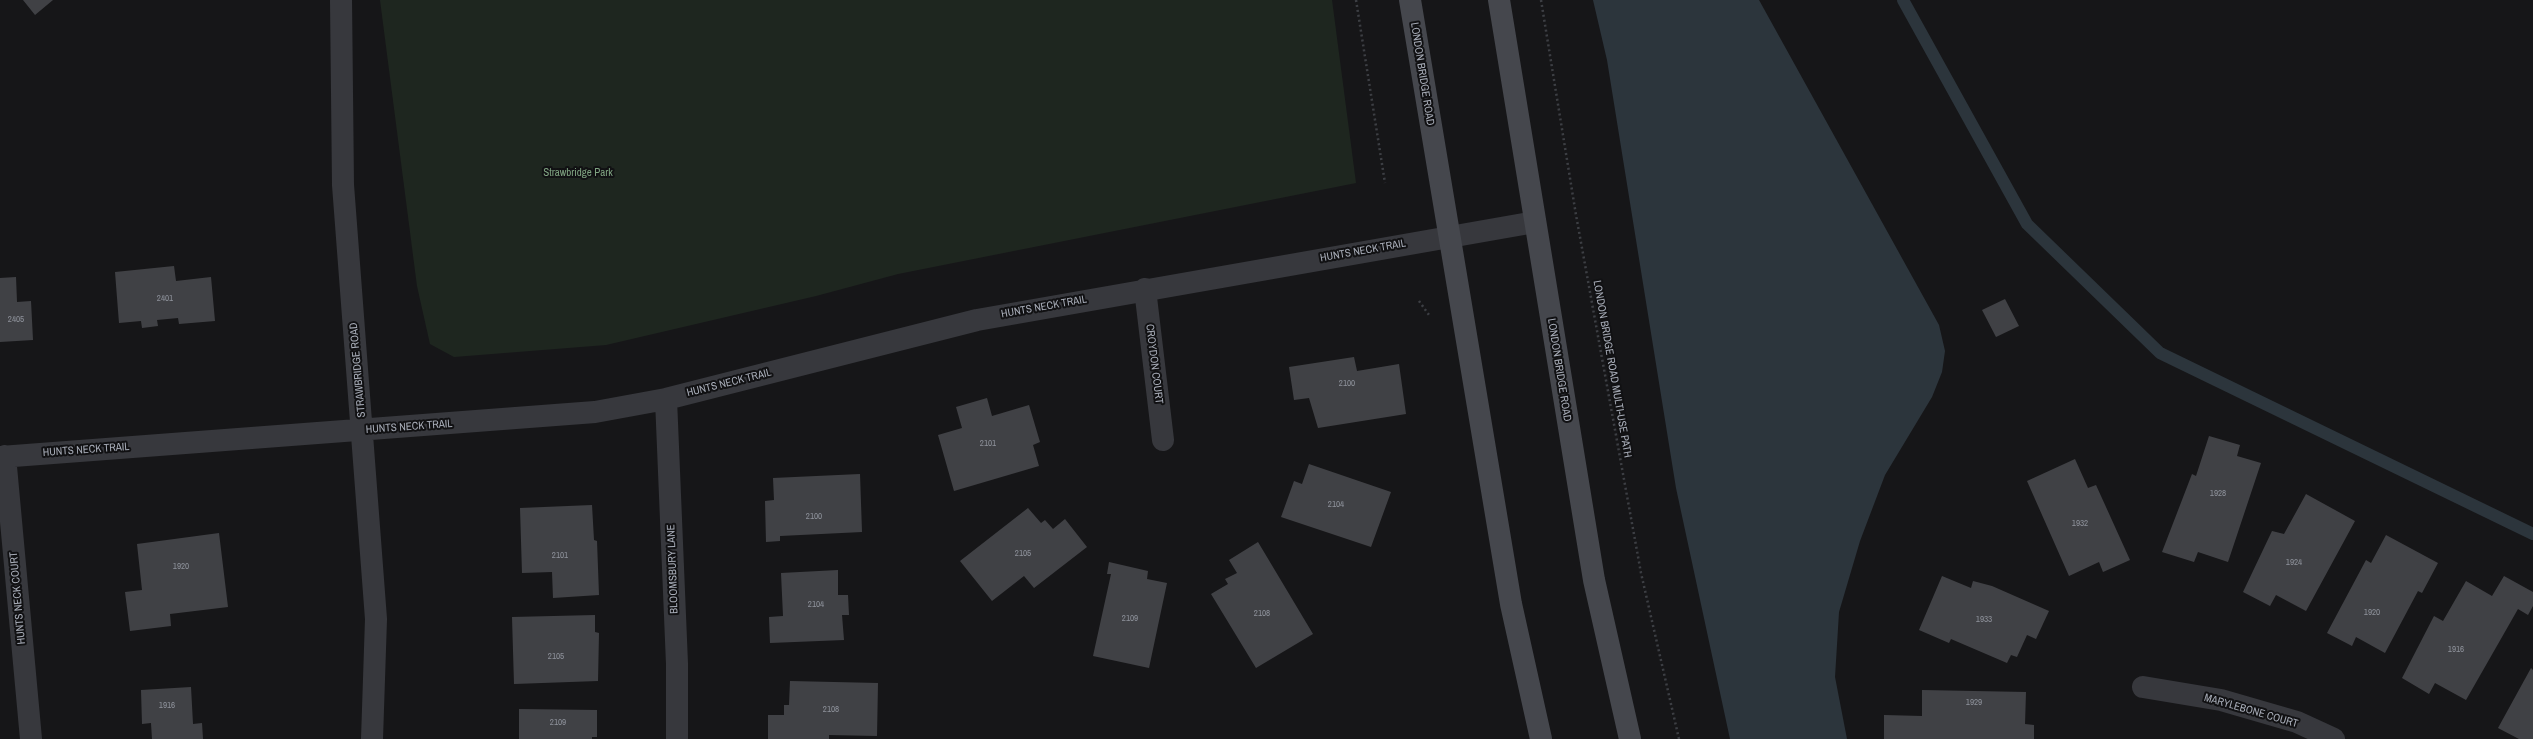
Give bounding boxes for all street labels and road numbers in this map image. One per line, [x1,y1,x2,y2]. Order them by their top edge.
street label: LONDON BRIDGE ROAD [1407,21,1437,127]
street label: HUNTS NECK TRAIL [1319,237,1407,265]
street label: LONDON BRIDGE ROAD MULTI-USE PATH [1590,279,1634,459]
street label: HUNTS NECK TRAIL [1000,293,1088,321]
street label: LONDON BRIDGE ROAD [1544,317,1574,423]
street label: STRAWBRIDGE ROAD [347,322,369,418]
street label: CROYDON COURT [1143,323,1165,405]
street label: HUNTS NECK TRAIL [685,366,773,400]
street label: HUNTS NECK TRAIL [365,417,453,437]
street label: HUNTS NECK TRAIL [42,440,130,460]
street label: BLOOMSBURY LANE [665,524,681,614]
street label: HUNTS NECK COURT [7,551,29,645]
street label: MARYLEBONE COURT [2203,691,2299,731]

